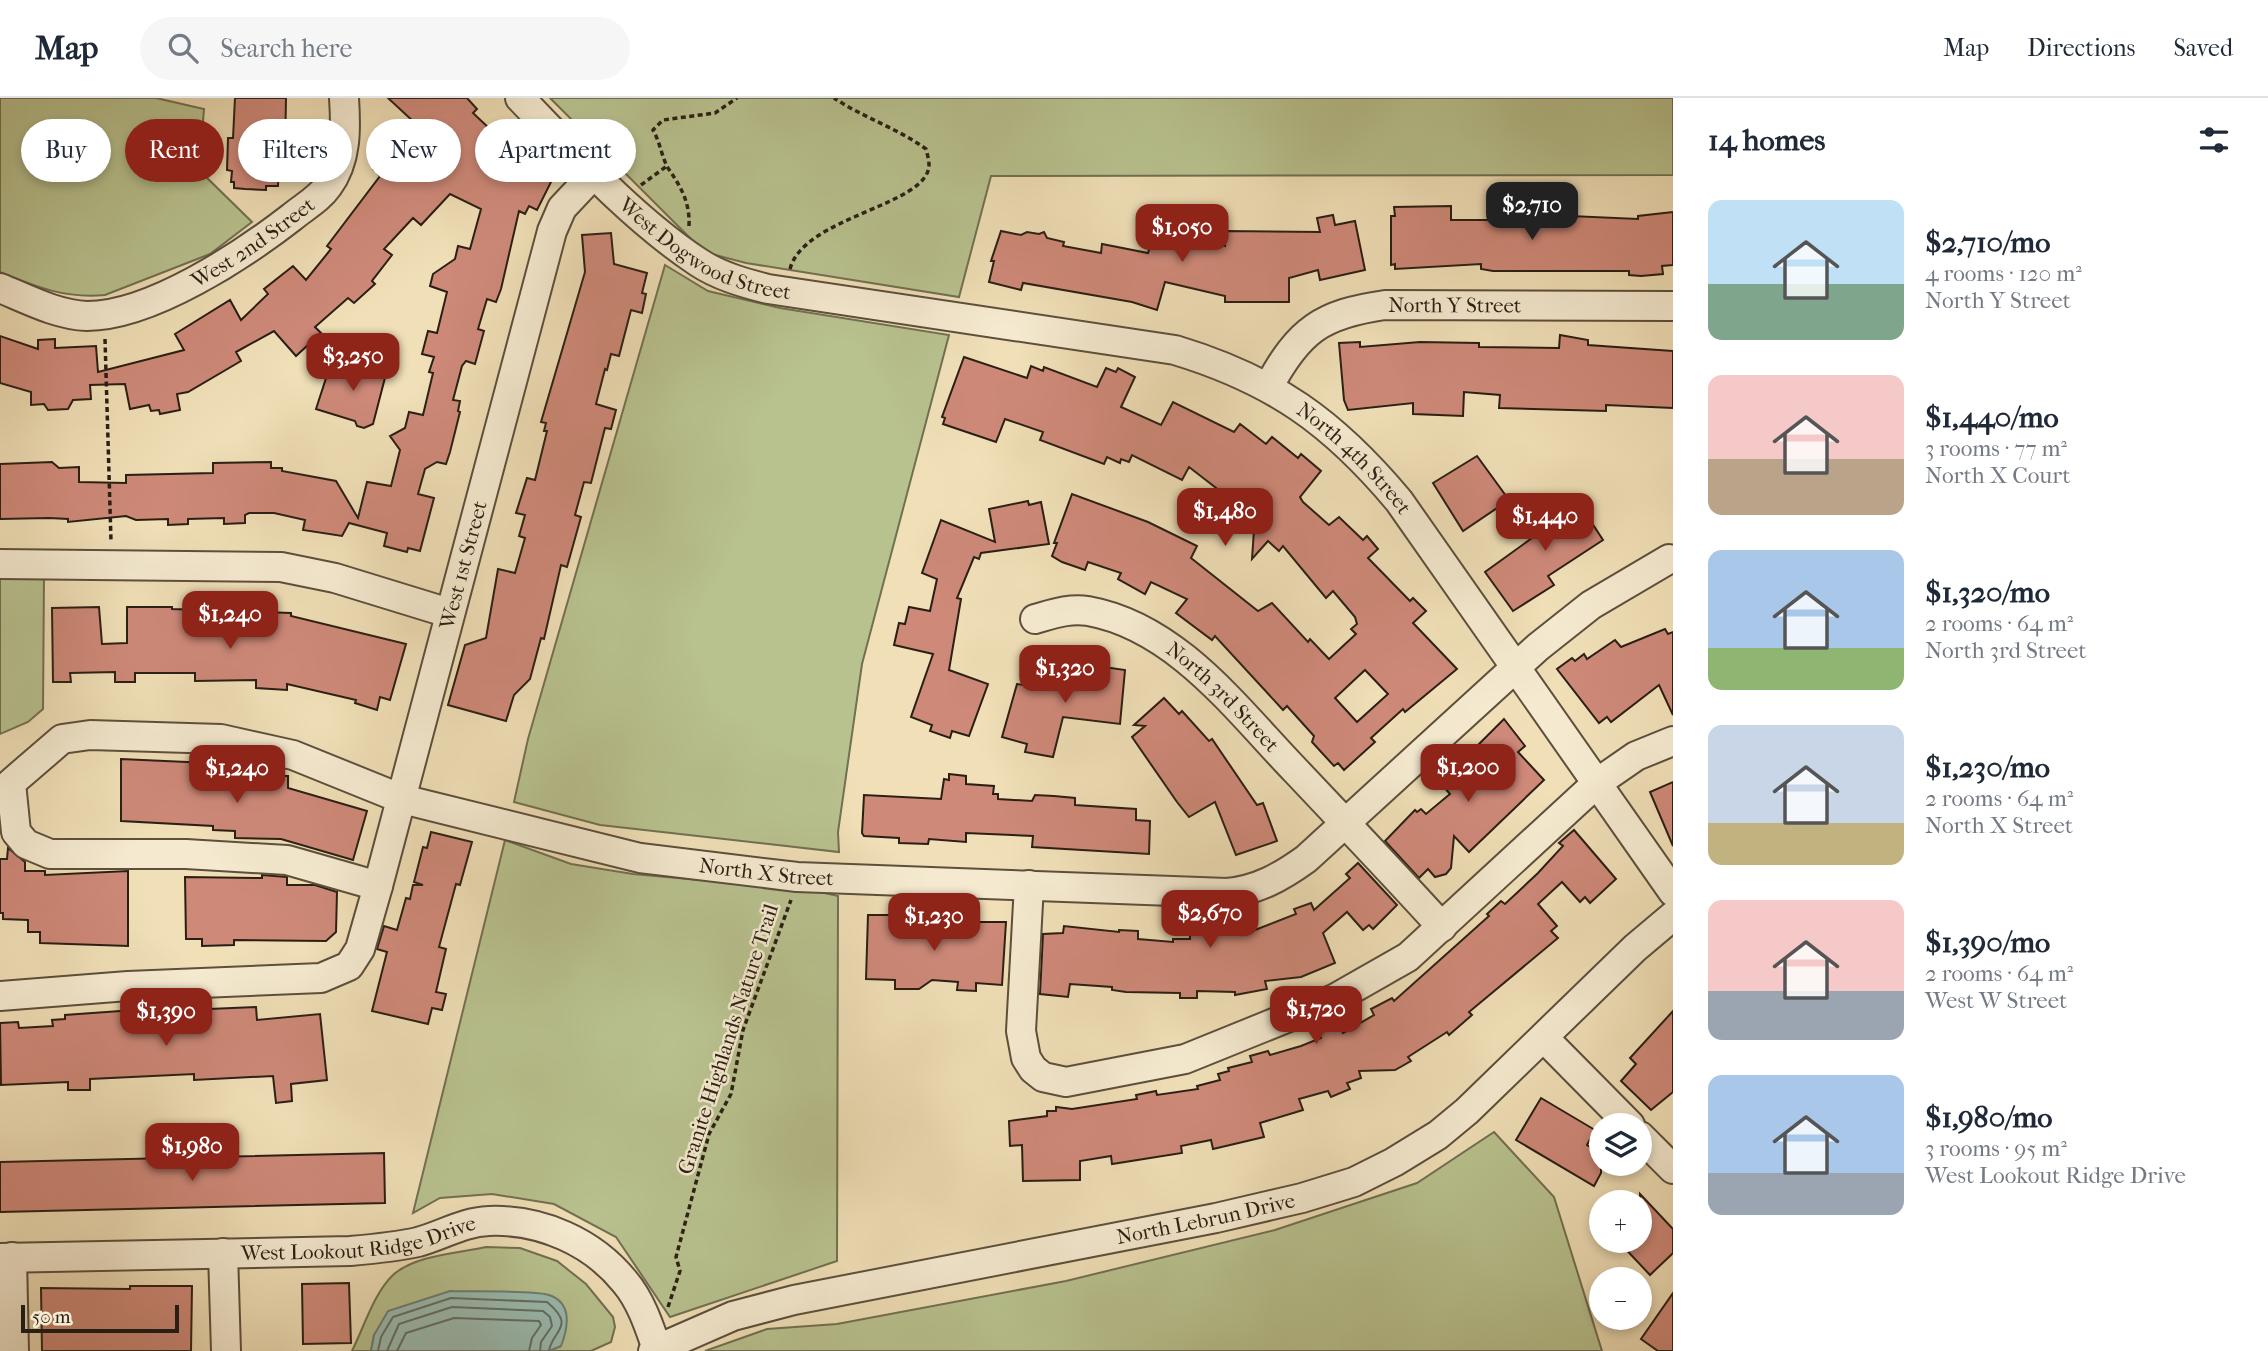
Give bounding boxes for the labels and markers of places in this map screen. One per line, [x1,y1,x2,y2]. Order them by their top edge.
pin: $2,710 [1475,183,1589,242]
pin: $1,050 [1125,204,1239,264]
pin: $3,250 [296,334,410,393]
pin: $1,480 [1168,489,1282,548]
pin: $1,440 [1488,494,1602,553]
pin: $1,240 [173,592,287,651]
pin: $1,320 [1008,646,1122,705]
pin: $1,200 [1411,744,1525,804]
pin: $1,240 [180,746,294,805]
pin: $2,670 [1153,890,1267,950]
pin: $1,230 [877,894,991,953]
pin: $1,720 [1259,986,1373,1046]
pin: $1,390 [109,988,223,1048]
pin: $1,980 [135,1124,249,1183]

